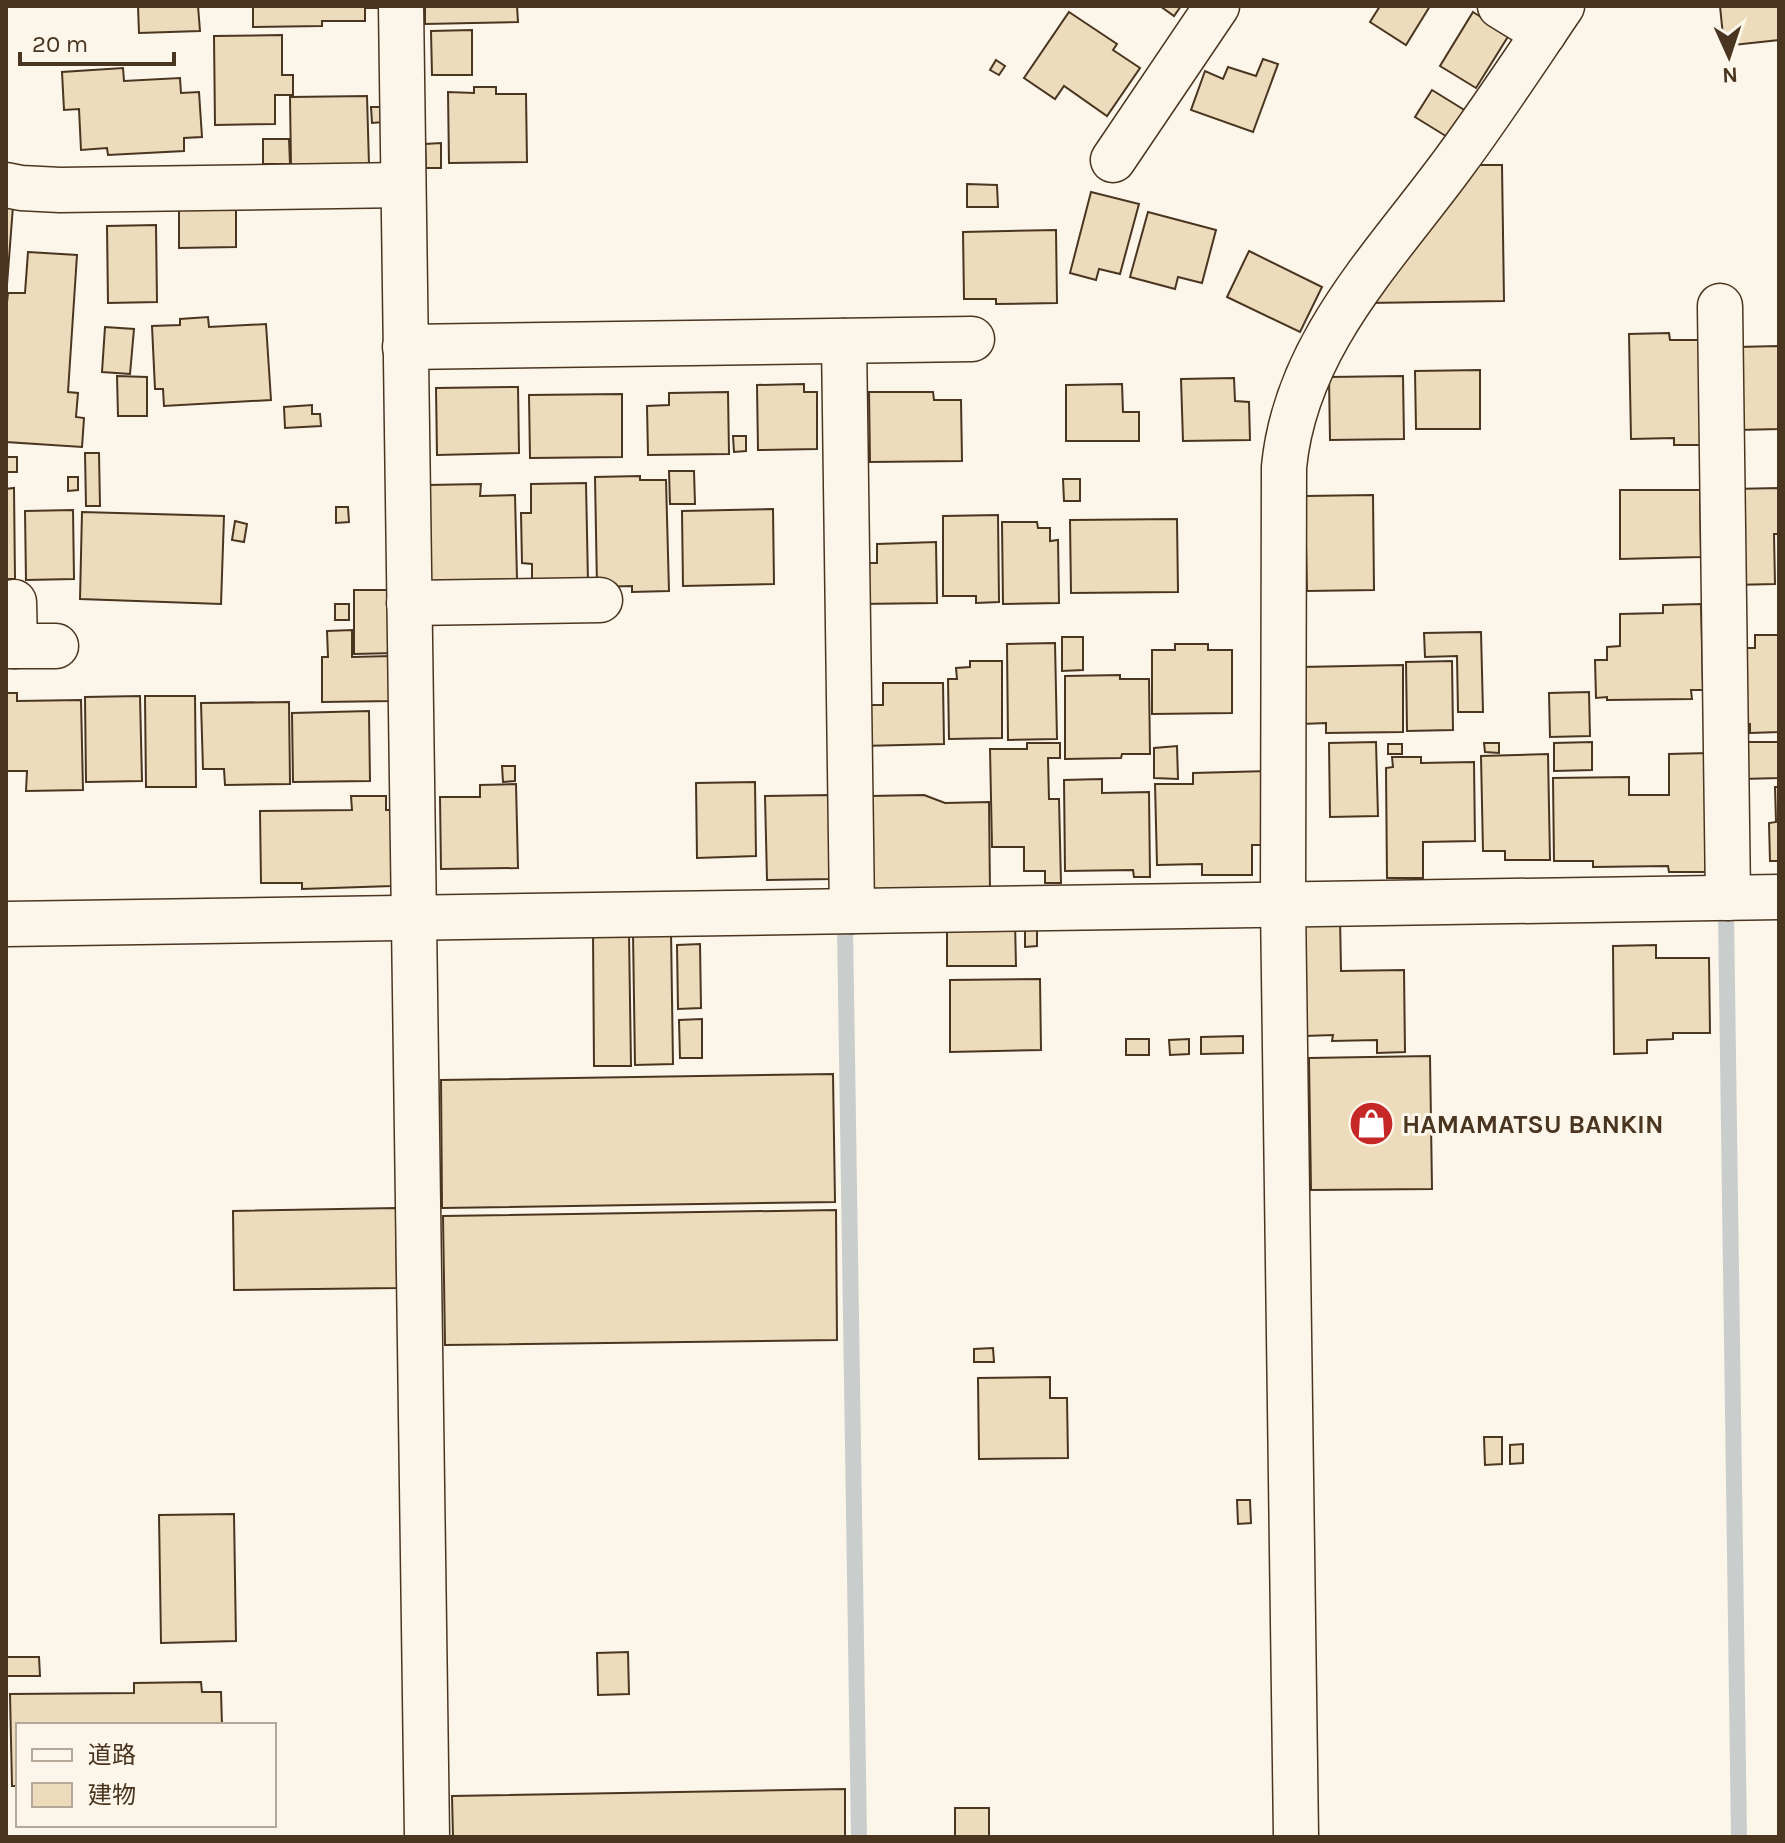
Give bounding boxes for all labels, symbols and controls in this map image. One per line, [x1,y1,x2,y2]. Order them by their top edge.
scale bar [20,16,174,66]
north arrow [1689,16,1769,96]
text: 20 m [32,30,88,58]
text: N [1721,62,1739,88]
shop icon: HAMAMATSU BANKIN [1347,1100,1395,1148]
place label: HAMAMATSU BANKIN [1402,1109,1664,1140]
legend [16,1723,276,1827]
text: 道路 [88,1741,136,1769]
text: 建物 [88,1781,136,1809]

